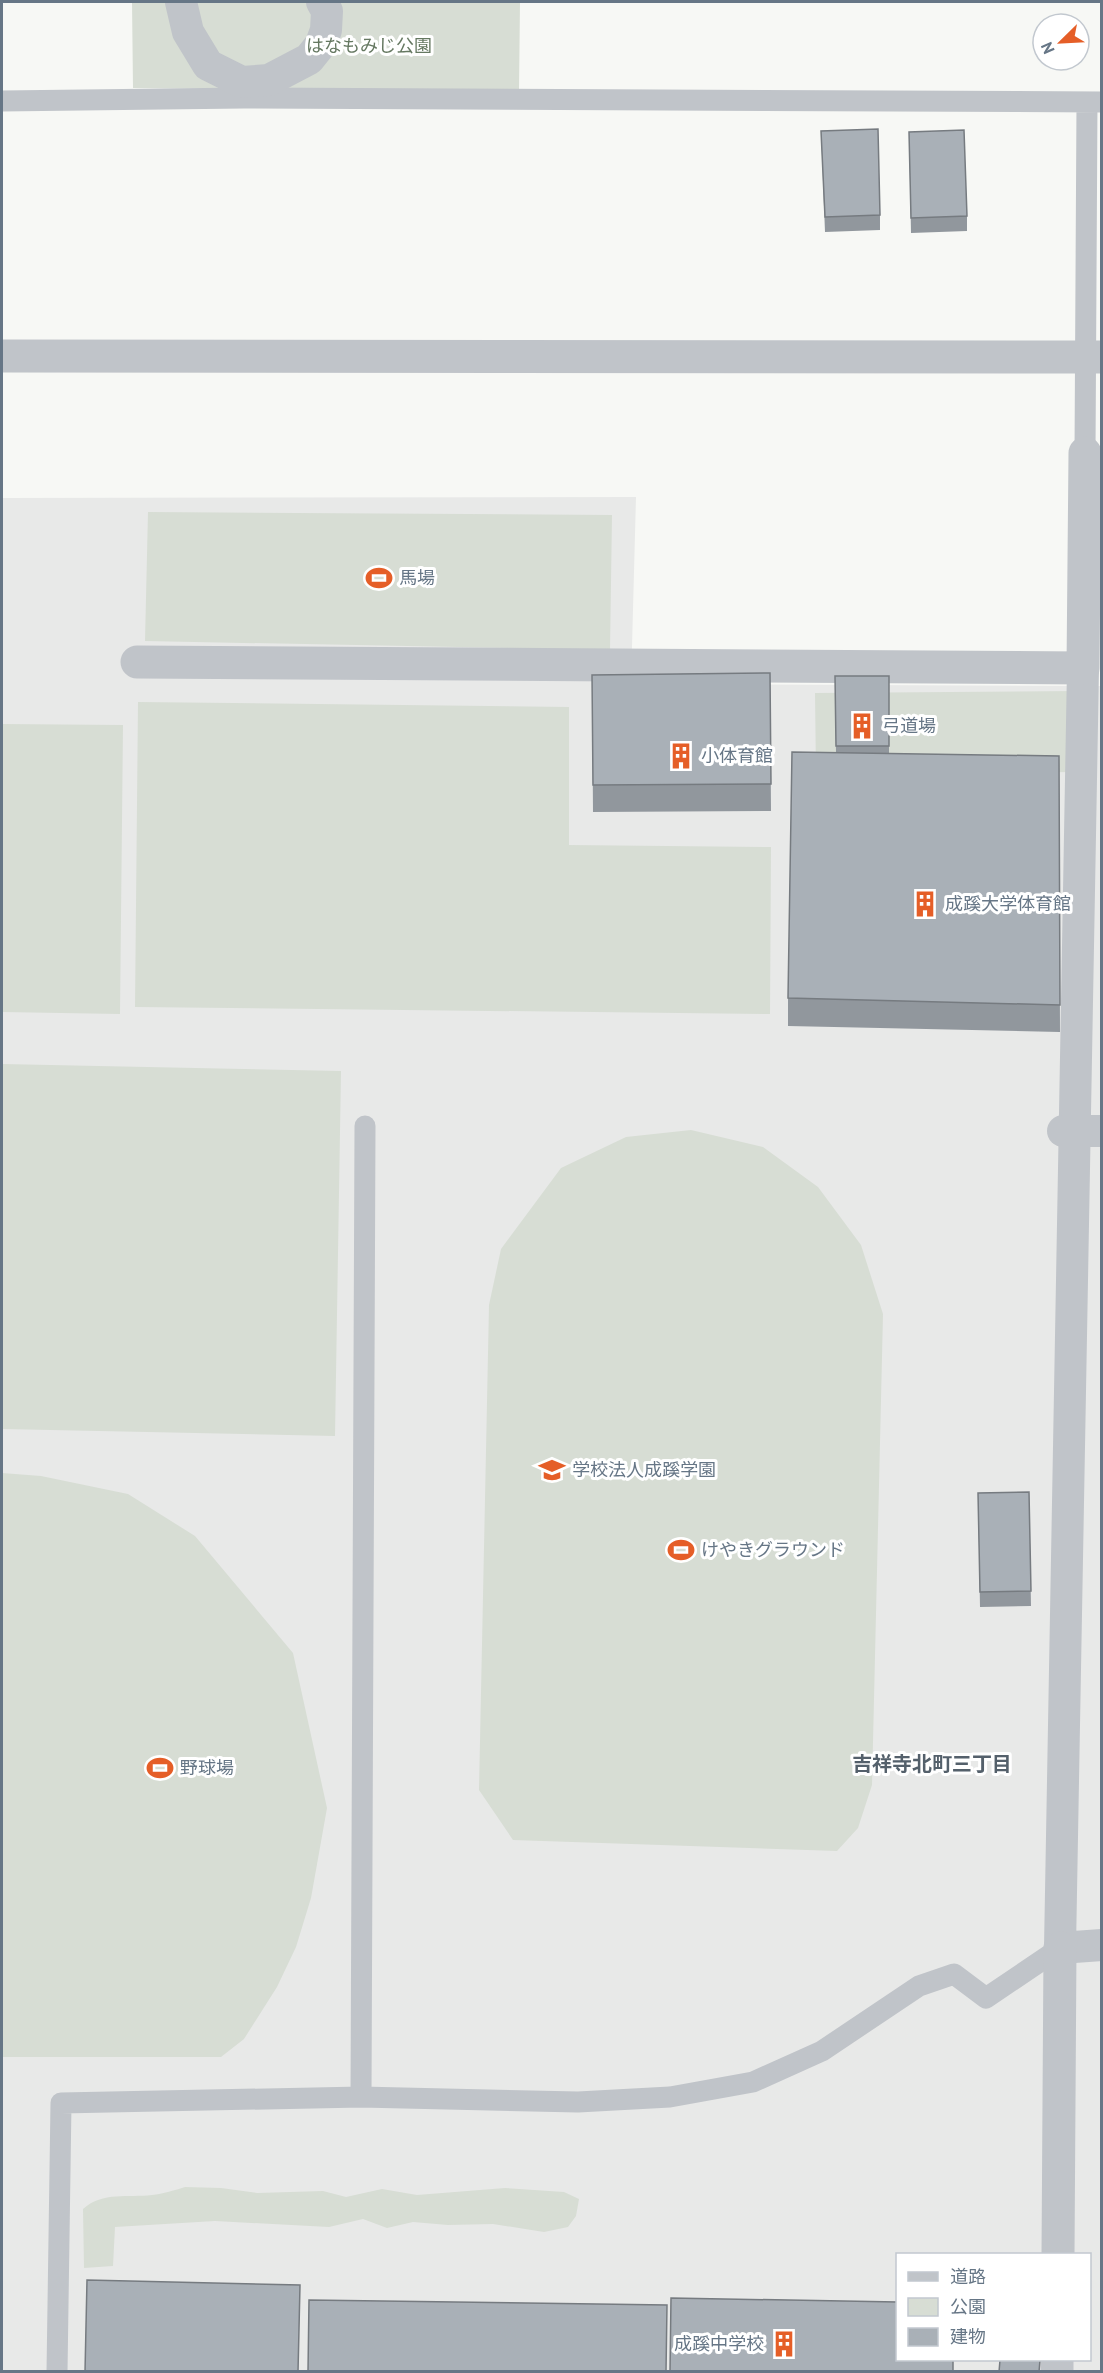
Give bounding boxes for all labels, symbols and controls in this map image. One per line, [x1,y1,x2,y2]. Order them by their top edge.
north arrow [1031,12,1091,72]
park label: はなもみじ公園 [306,34,432,57]
text: N [1036,39,1059,57]
sports icon: 馬場 [364,563,394,593]
place label: 馬場 [399,566,435,589]
building icon: 弓道場 [847,711,877,741]
place label: 弓道場 [882,714,936,737]
building icon: 小体育館 [666,741,696,771]
place label: 小体育館 [701,744,773,767]
building icon: 成蹊大学体育館 [910,889,940,919]
place label: 成蹊大学体育館 [945,892,1071,915]
school or university icon: 学校法人成蹊学園 [537,1455,567,1485]
place label: 学校法人成蹊学園 [572,1458,716,1481]
sports icon: けやきグラウンド [666,1535,696,1565]
place label: けやきグラウンド [701,1538,845,1561]
district label: 吉祥寺北町三丁目 [852,1751,1012,1777]
sports icon: 野球場 [145,1753,175,1783]
place label: 野球場 [180,1756,234,1779]
legend [896,2253,1091,2361]
text: 道路 [950,2265,986,2288]
text: 公園 [950,2295,986,2318]
text: 建物 [950,2325,986,2348]
building icon: 成蹊中学校 [769,2329,799,2359]
place label: 成蹊中学校 [674,2332,764,2355]

